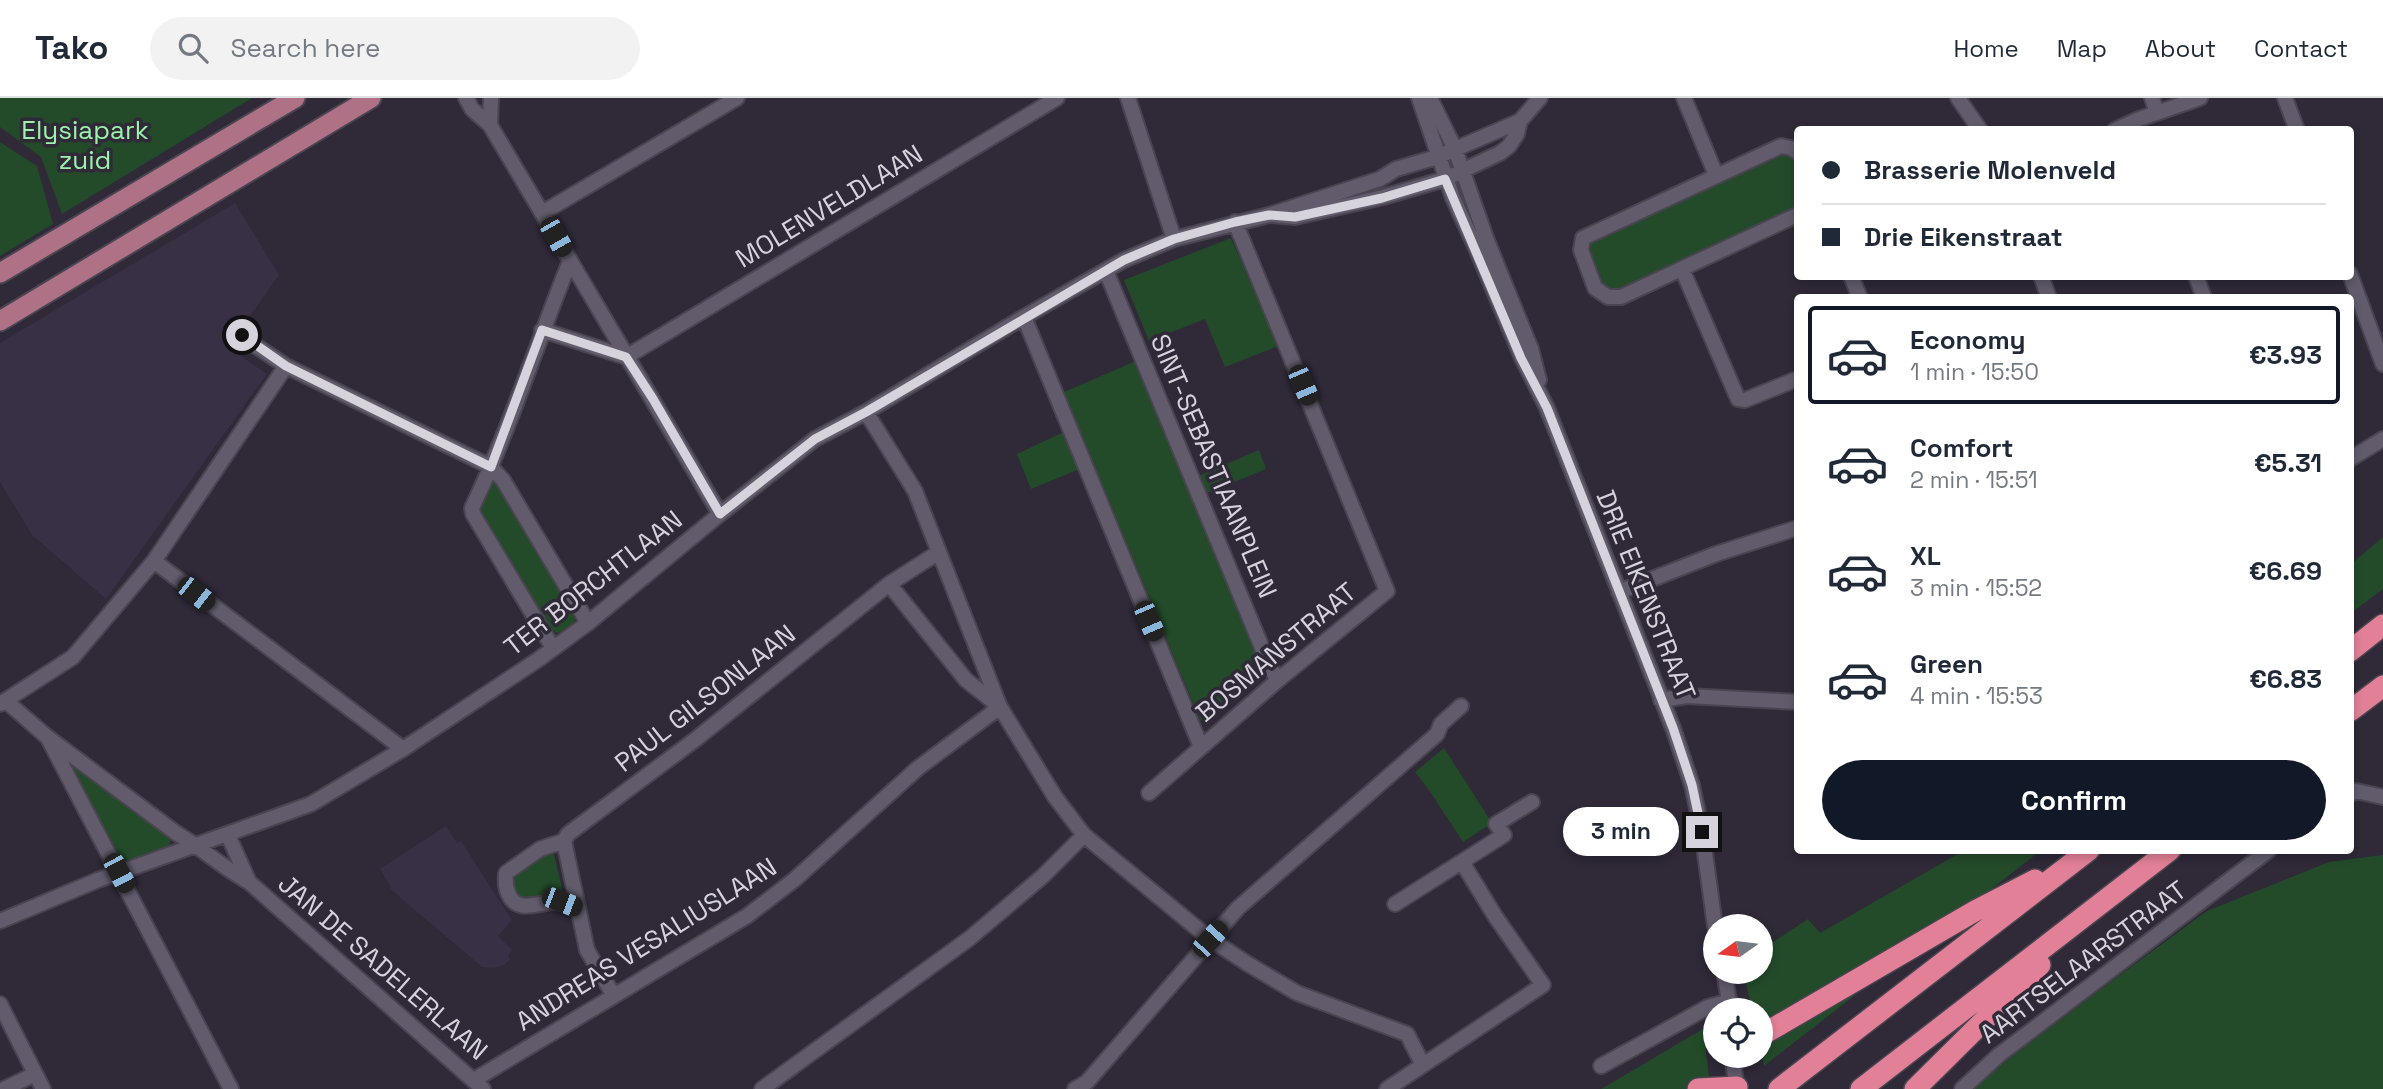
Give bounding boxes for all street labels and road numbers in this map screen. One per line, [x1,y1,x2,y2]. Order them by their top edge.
street label: MOLENVELDLAAN [729,137,929,275]
street label: SINT-SEBASTIAANPLEIN [1143,329,1285,603]
street label: DRIE EIKENSTRAAT [1588,485,1704,705]
street label: TER BORCHTLAAN [497,503,689,663]
street label: BOSMANSTRAAT [1189,575,1363,729]
street label: PAUL GILSONLAAN [608,617,802,779]
street label: ANDREAS VESALIUSLAAN [509,850,783,1038]
street label: JAN DE SADELERLAAN [271,867,495,1067]
street label: AARTSELAARSTRAAT [1973,873,2193,1051]

